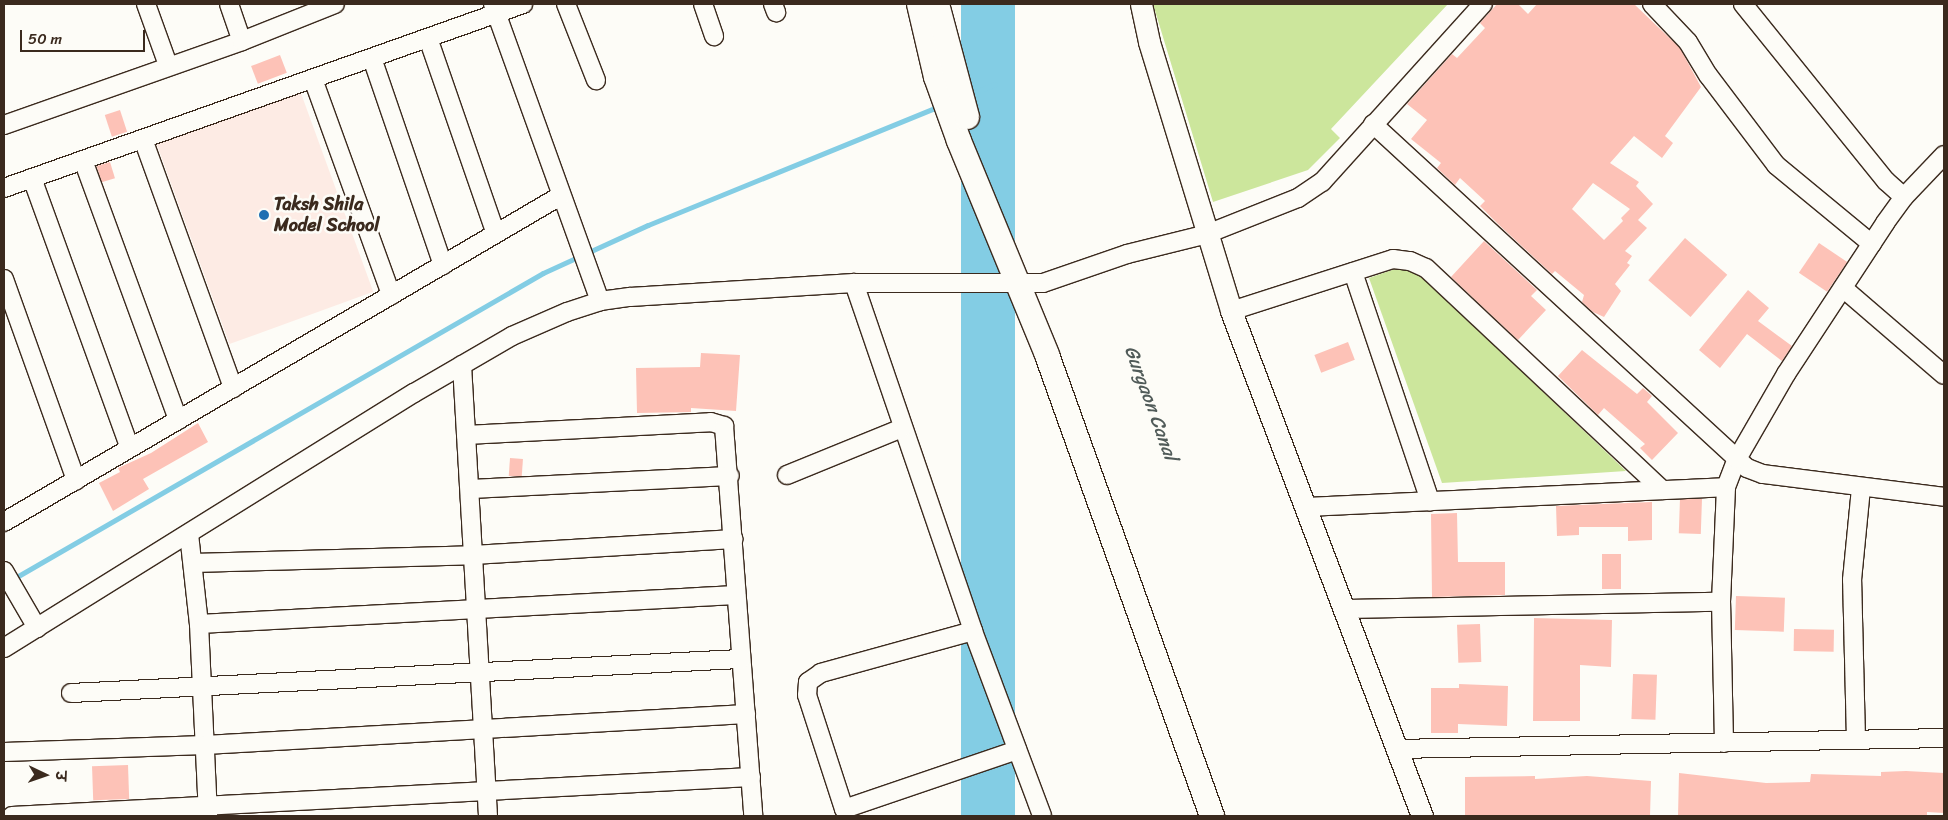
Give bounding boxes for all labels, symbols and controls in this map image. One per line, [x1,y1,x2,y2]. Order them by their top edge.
scale bar [22,20,148,52]
text: 50 m [28,26,62,52]
place label: Taksh Shila Model School [274,194,380,236]
marker: Taksh Shila Model School [258,209,270,221]
water label: Gurgaon Canal [1120,343,1182,463]
north arrow [20,750,70,800]
text: उ [48,770,73,781]

